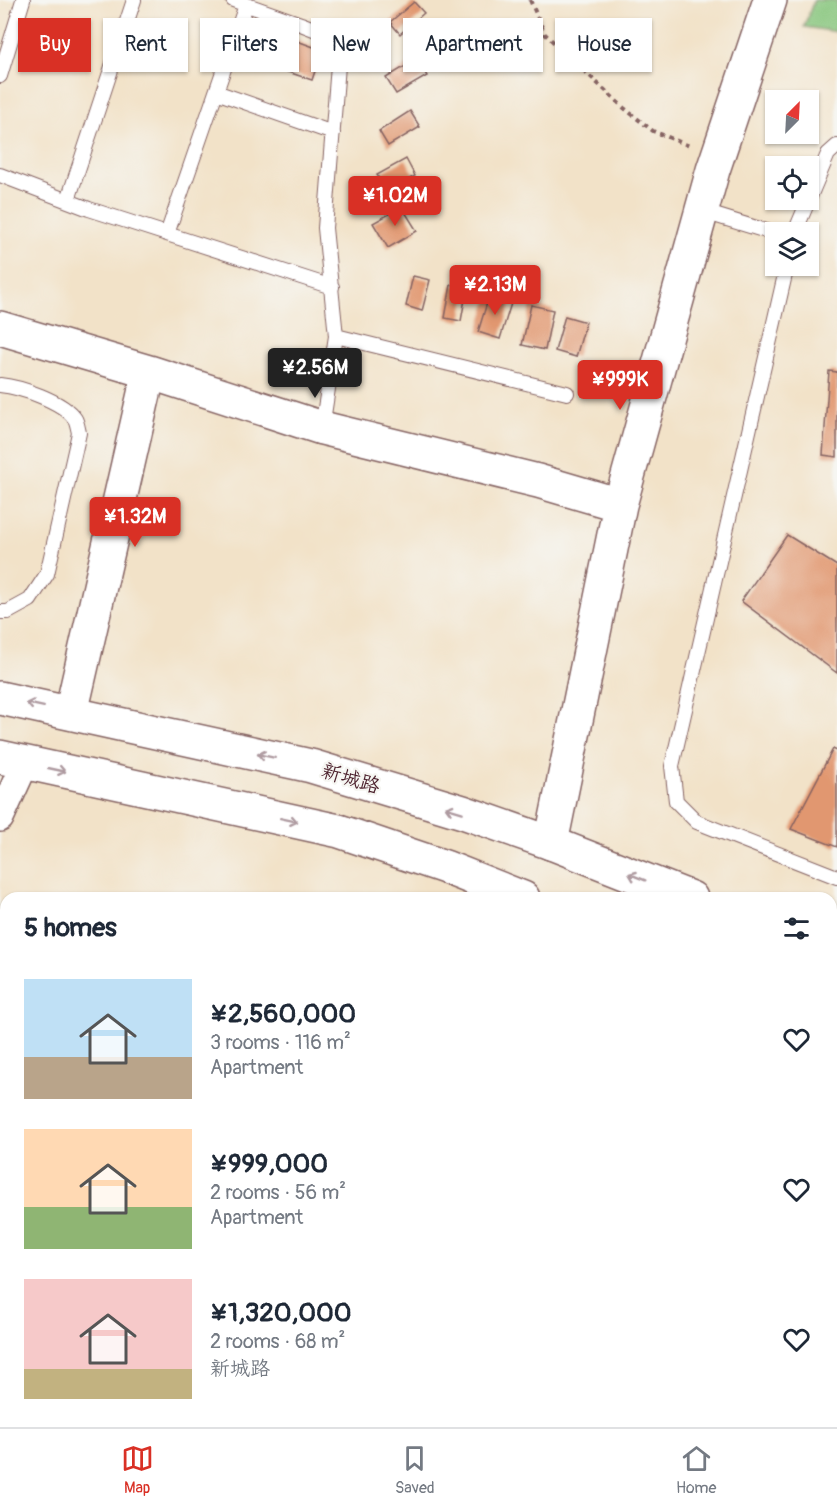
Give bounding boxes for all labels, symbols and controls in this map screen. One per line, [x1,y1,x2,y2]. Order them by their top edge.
chip: Buy [18,18,91,72]
chip: Rent [103,18,188,72]
chip: Filters [200,18,299,72]
chip: New [311,18,391,72]
chip: Apartment [403,18,543,72]
chip: House [555,18,652,72]
north arrow [765,90,819,144]
map controls [765,90,819,276]
button: locate [765,156,819,210]
pin: ¥1.02M [346,176,444,227]
text: ¥1.02M [362,183,428,208]
button: layers [765,222,819,276]
pin: ¥2.13M [446,265,544,316]
text: ¥2.13M [464,272,526,297]
pin: ¥2.56M [266,348,364,399]
text: ¥2.56M [282,355,348,380]
pin: ¥999K [578,360,662,411]
text: ¥999K [592,367,648,392]
pin: ¥1.32M [86,497,184,548]
text: ¥1.32M [104,504,166,529]
one-way arrow [26,699,45,710]
one-way arrow [257,750,277,761]
street label: 新城路 [319,758,384,799]
one-way arrow [47,765,66,776]
one-way arrow [445,804,464,815]
one-way arrow [279,815,298,826]
one-way arrow [628,871,646,882]
text: 5 homes [24,912,117,944]
icon: filters [780,912,813,945]
text: ¥2,560,000 [210,998,356,1030]
icon: home [72,1003,144,1075]
icon: heart [780,1023,813,1056]
text: 3 rooms · 116 m² [210,1030,351,1055]
text: Apartment [210,1055,303,1080]
text: ¥999,000 [210,1148,328,1180]
icon: home [72,1153,144,1225]
icon: heart [780,1173,813,1206]
text: 2 rooms · 56 m² [210,1180,346,1205]
text: Apartment [210,1205,303,1230]
text: ¥1,320,000 [210,1297,352,1329]
icon: home [72,1303,144,1375]
icon: heart [780,1323,813,1356]
text: 2 rooms · 68 m² [210,1329,345,1354]
text: 新城路 [210,1356,270,1381]
tab: Map [121,1442,154,1498]
tab: Saved [395,1442,435,1498]
tab: Home [676,1442,716,1498]

